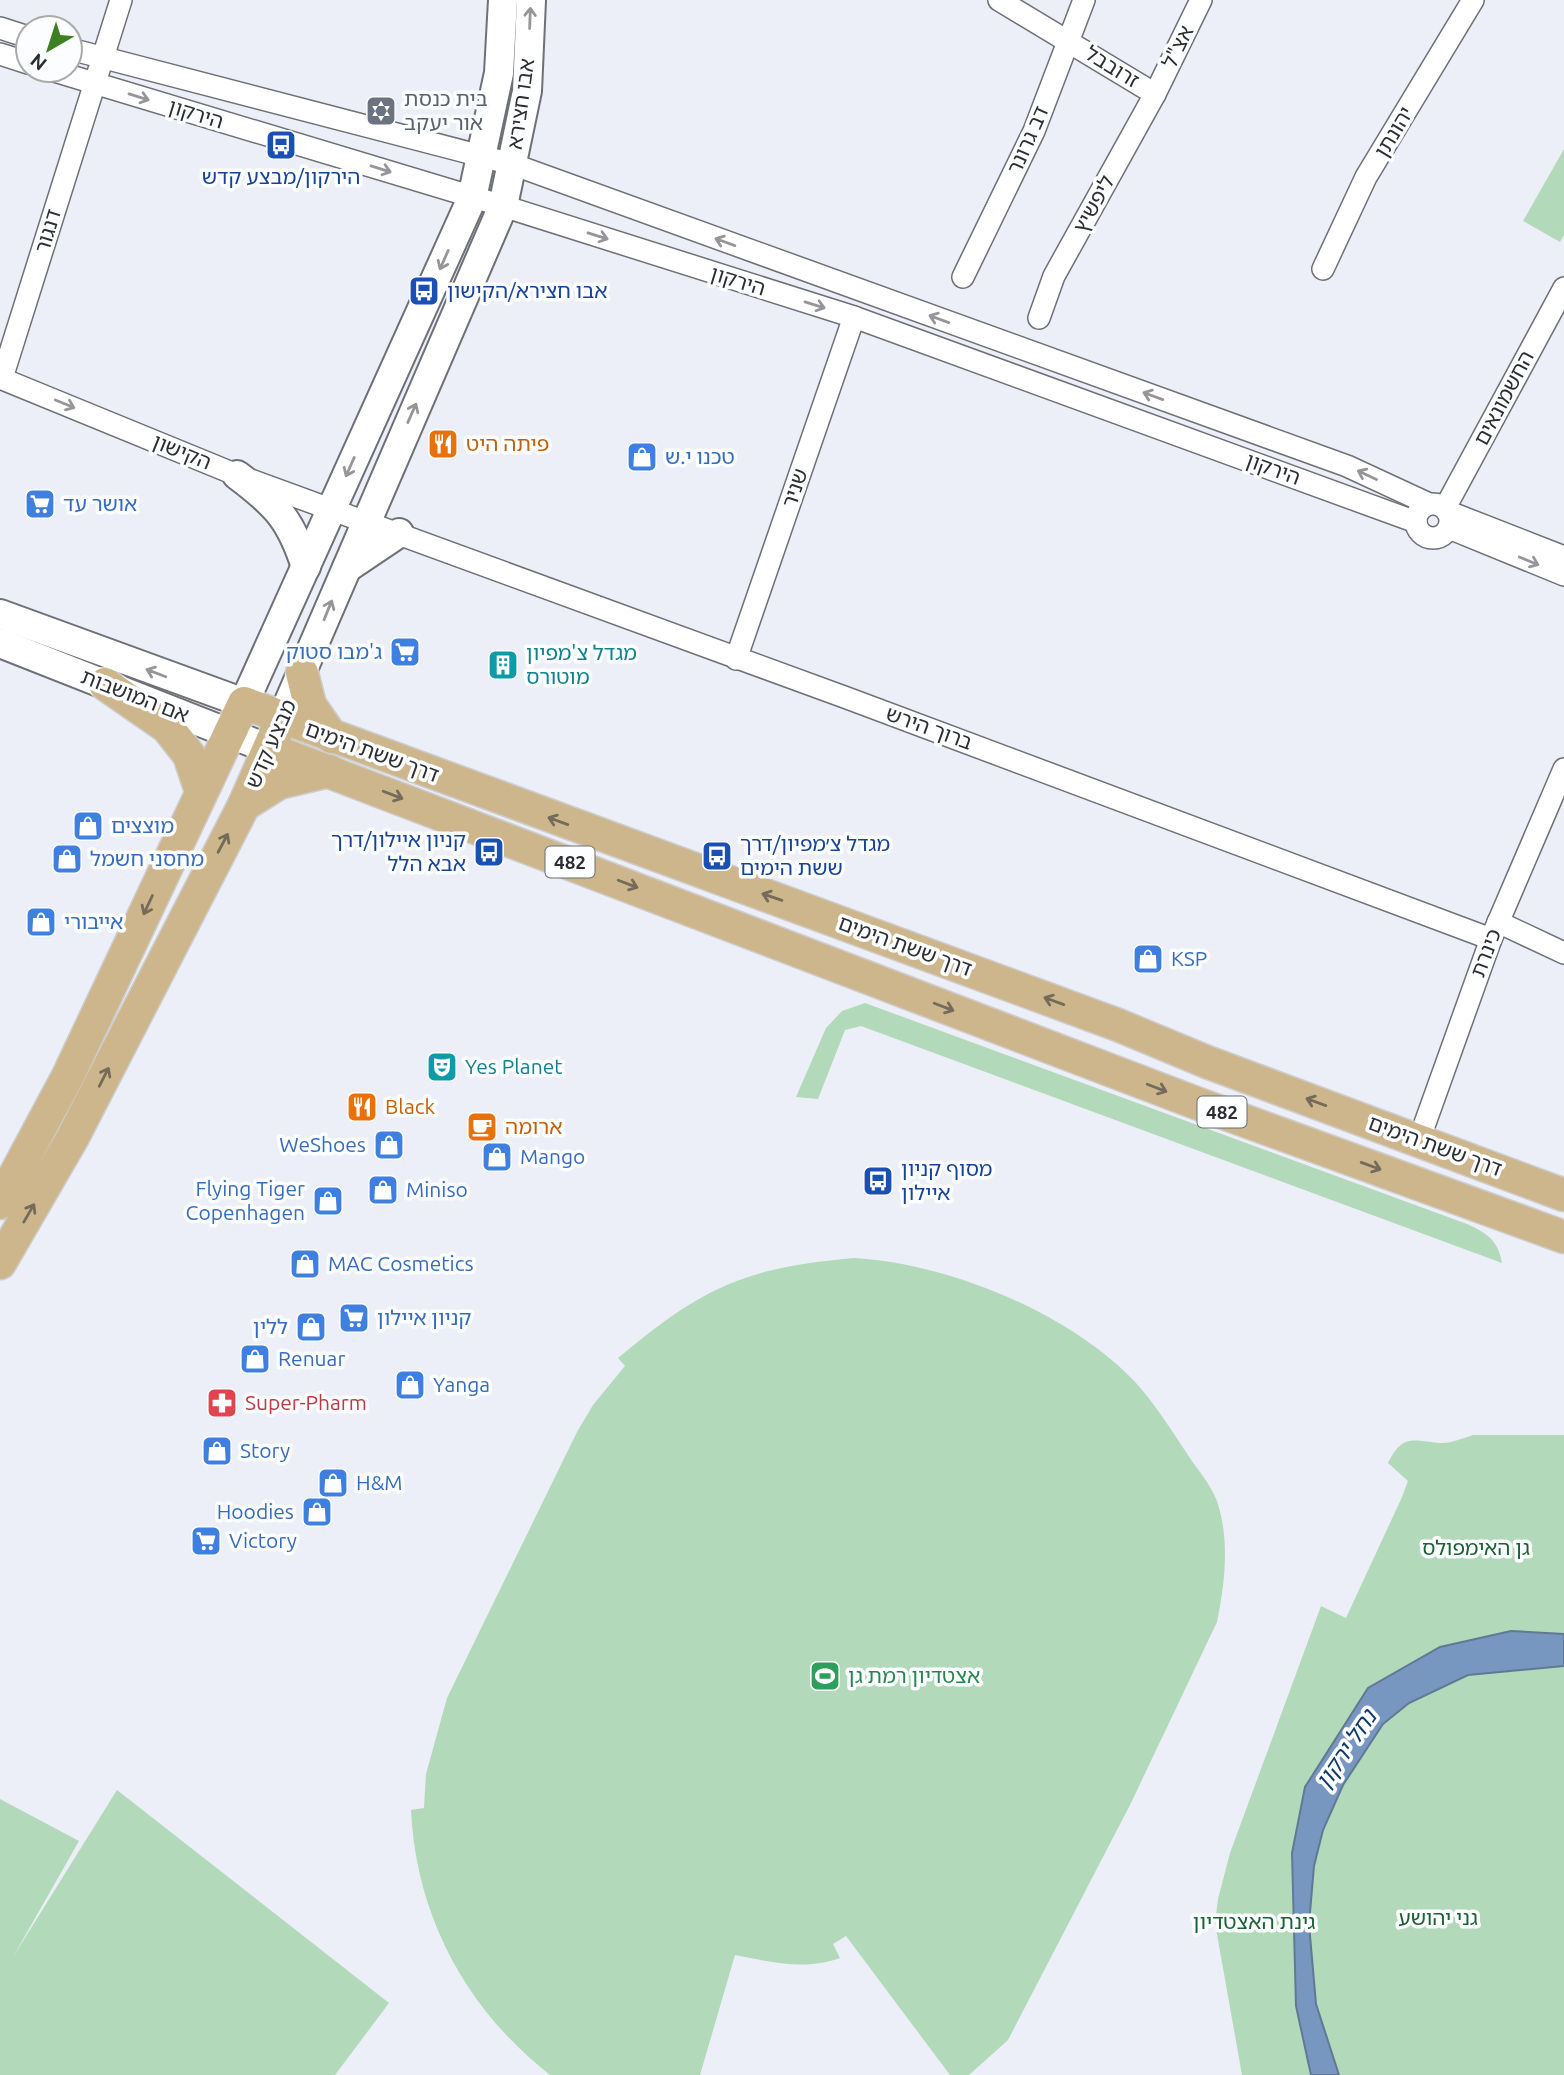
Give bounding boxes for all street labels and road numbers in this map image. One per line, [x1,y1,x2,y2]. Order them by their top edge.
street label: אצ"ל [1157,21,1198,72]
street label: זרובבל [1081,40,1144,92]
street label: אבו חצירא [502,57,538,151]
street label: הירקון [166,93,227,133]
street label: דב גרונר [1002,102,1053,177]
street label: יהונתן [1369,102,1417,161]
street label: ליפשיץ [1068,171,1119,236]
street label: דנגור [29,206,65,255]
street label: הירקון [708,260,769,300]
street label: החשמונאים [1468,346,1538,449]
street label: הקישון [150,429,215,474]
street label: הירקון [1243,447,1304,489]
street label: שניר [776,465,812,510]
street label: אם המושבות [78,664,193,727]
street label: מבצע קדש [240,695,300,792]
street label: ברוך הירש [883,700,976,754]
street label: דרך ששת הימים [302,716,442,786]
road number: 482 [546,846,594,877]
street label: דרך ששת הימים [835,910,975,980]
street label: כינרת [1465,925,1505,980]
road number: 482 [1198,1096,1246,1128]
street label: דרך ששת הימים [1365,1110,1505,1180]

